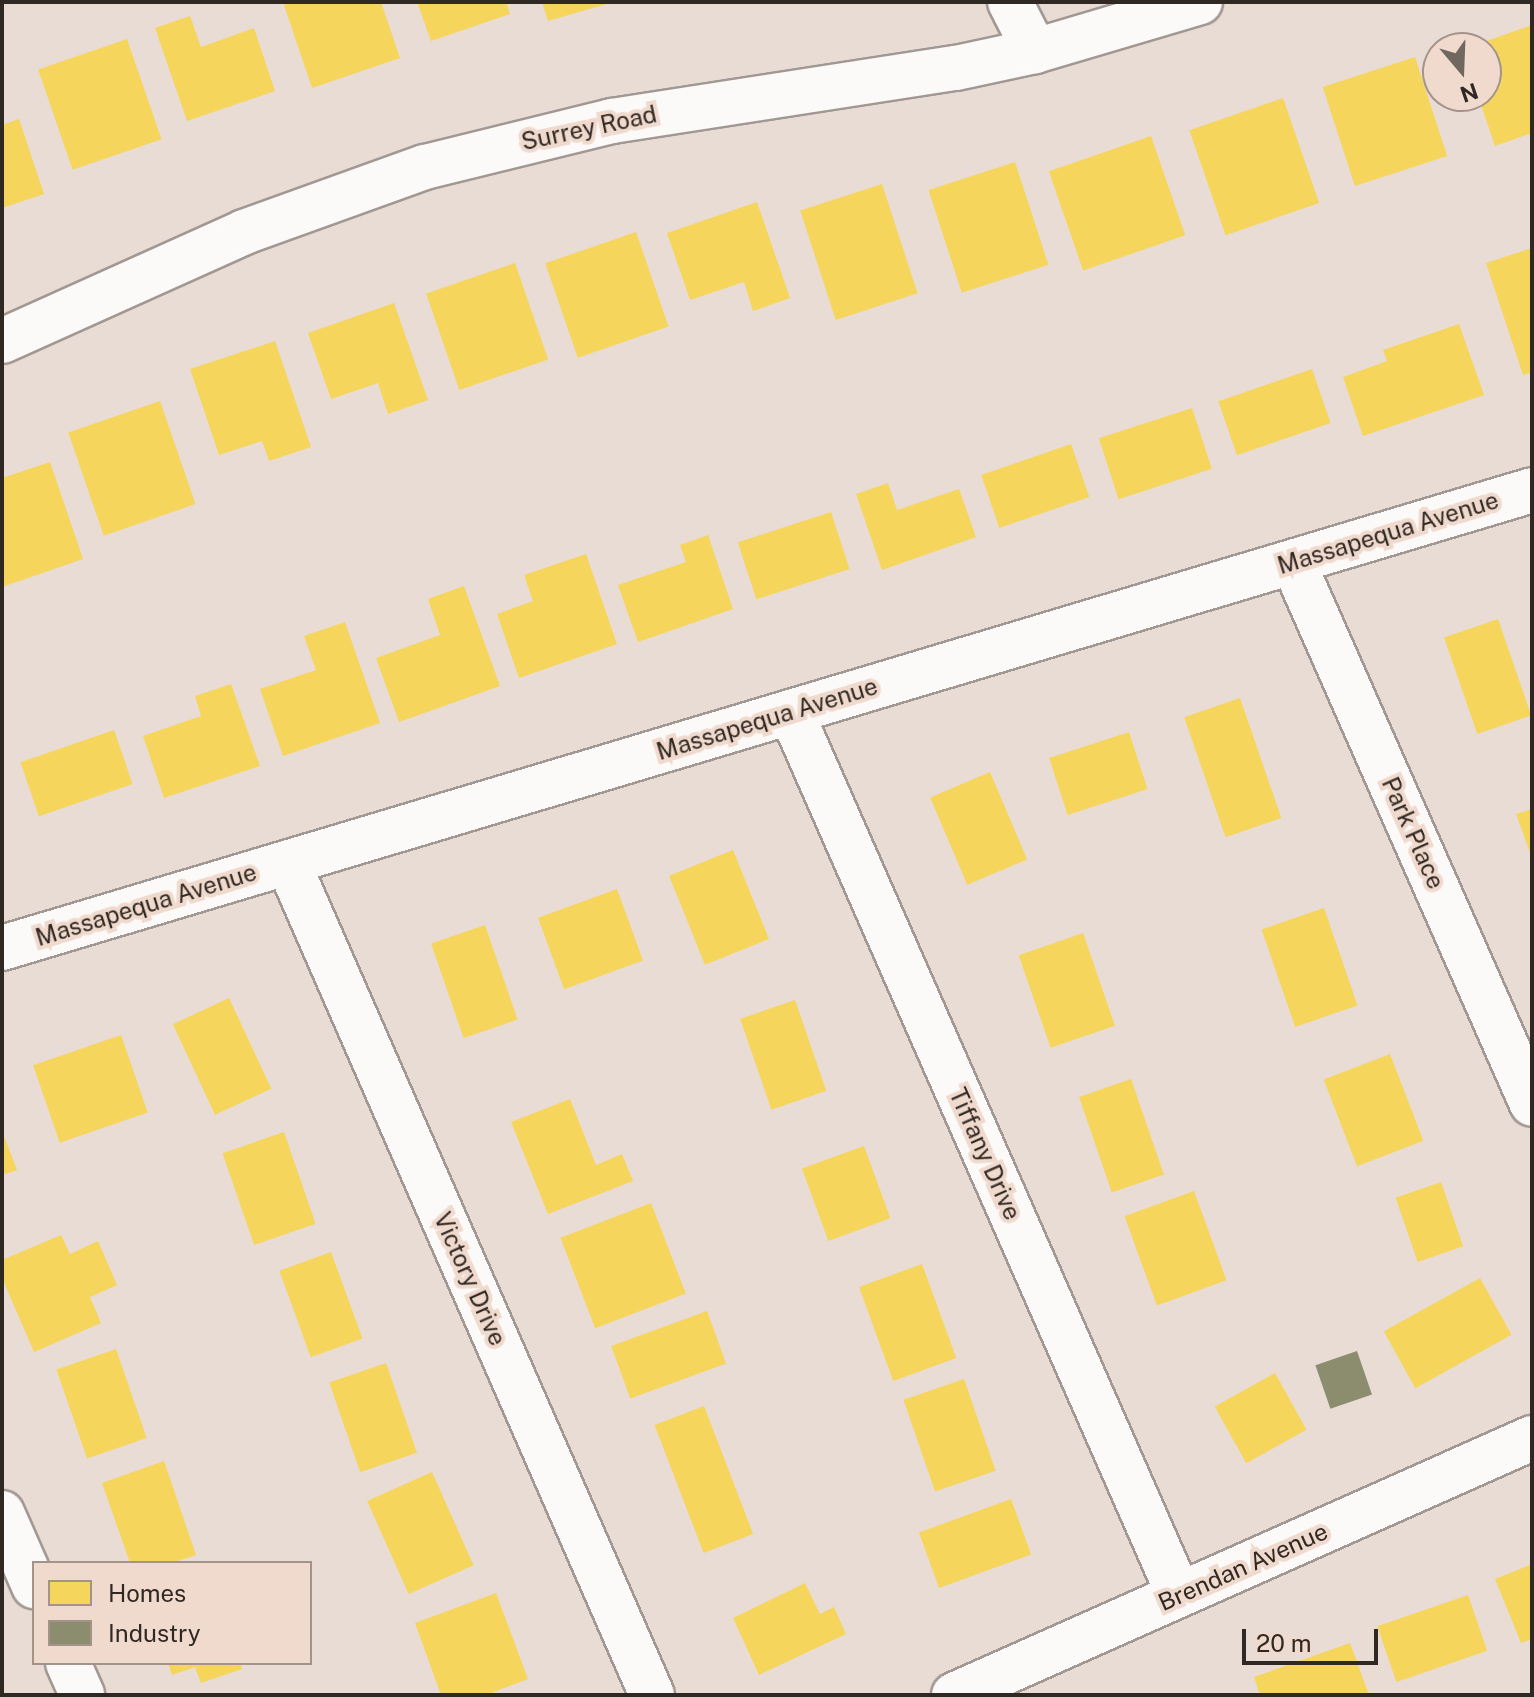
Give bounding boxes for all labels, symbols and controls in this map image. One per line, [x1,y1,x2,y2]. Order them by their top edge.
north arrow [1422,32,1502,112]
text: N [1457,78,1482,108]
street label: Surrey Road [519,100,659,156]
street label: Massapequa Avenue [1274,486,1502,580]
street label: Massapequa Avenue [653,672,881,766]
street label: Park Place [1376,773,1450,893]
street label: Massapequa Avenue [32,858,260,952]
street label: Tiffany Drive [943,1084,1027,1224]
street label: Victory Drive [428,1208,512,1350]
street label: Brendan Avenue [1154,1517,1332,1617]
legend [32,1561,312,1665]
text: Homes [108,1579,186,1607]
scale bar [1246,1613,1382,1663]
text: Industry [108,1619,201,1647]
text: 20 m [1256,1629,1312,1657]

